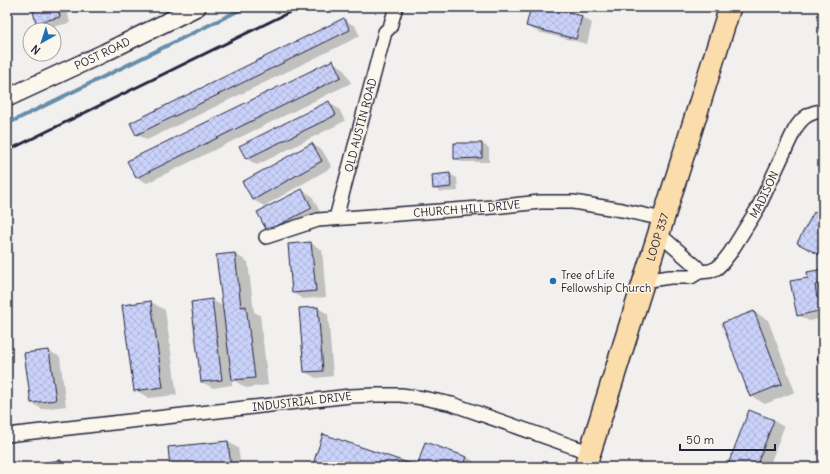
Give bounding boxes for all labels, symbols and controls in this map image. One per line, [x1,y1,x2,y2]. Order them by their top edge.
north arrow [22,22,62,62]
street label: POST ROAD [72,34,132,73]
text: N [28,42,43,58]
street label: OLD AUSTIN ROAD [341,76,380,174]
street label: MADISON [746,169,781,221]
street label: CHURCH HILL DRIVE [413,197,521,220]
street label: LOOP 337 [643,211,672,263]
place label: Tree of Life Fellowship Church [561,268,651,295]
marker: Tree of Life Fellowship Church [548,276,558,286]
street label: INDUSTRIAL DRIVE [252,389,353,414]
scale bar [680,426,775,452]
text: 50 m [686,432,715,447]

